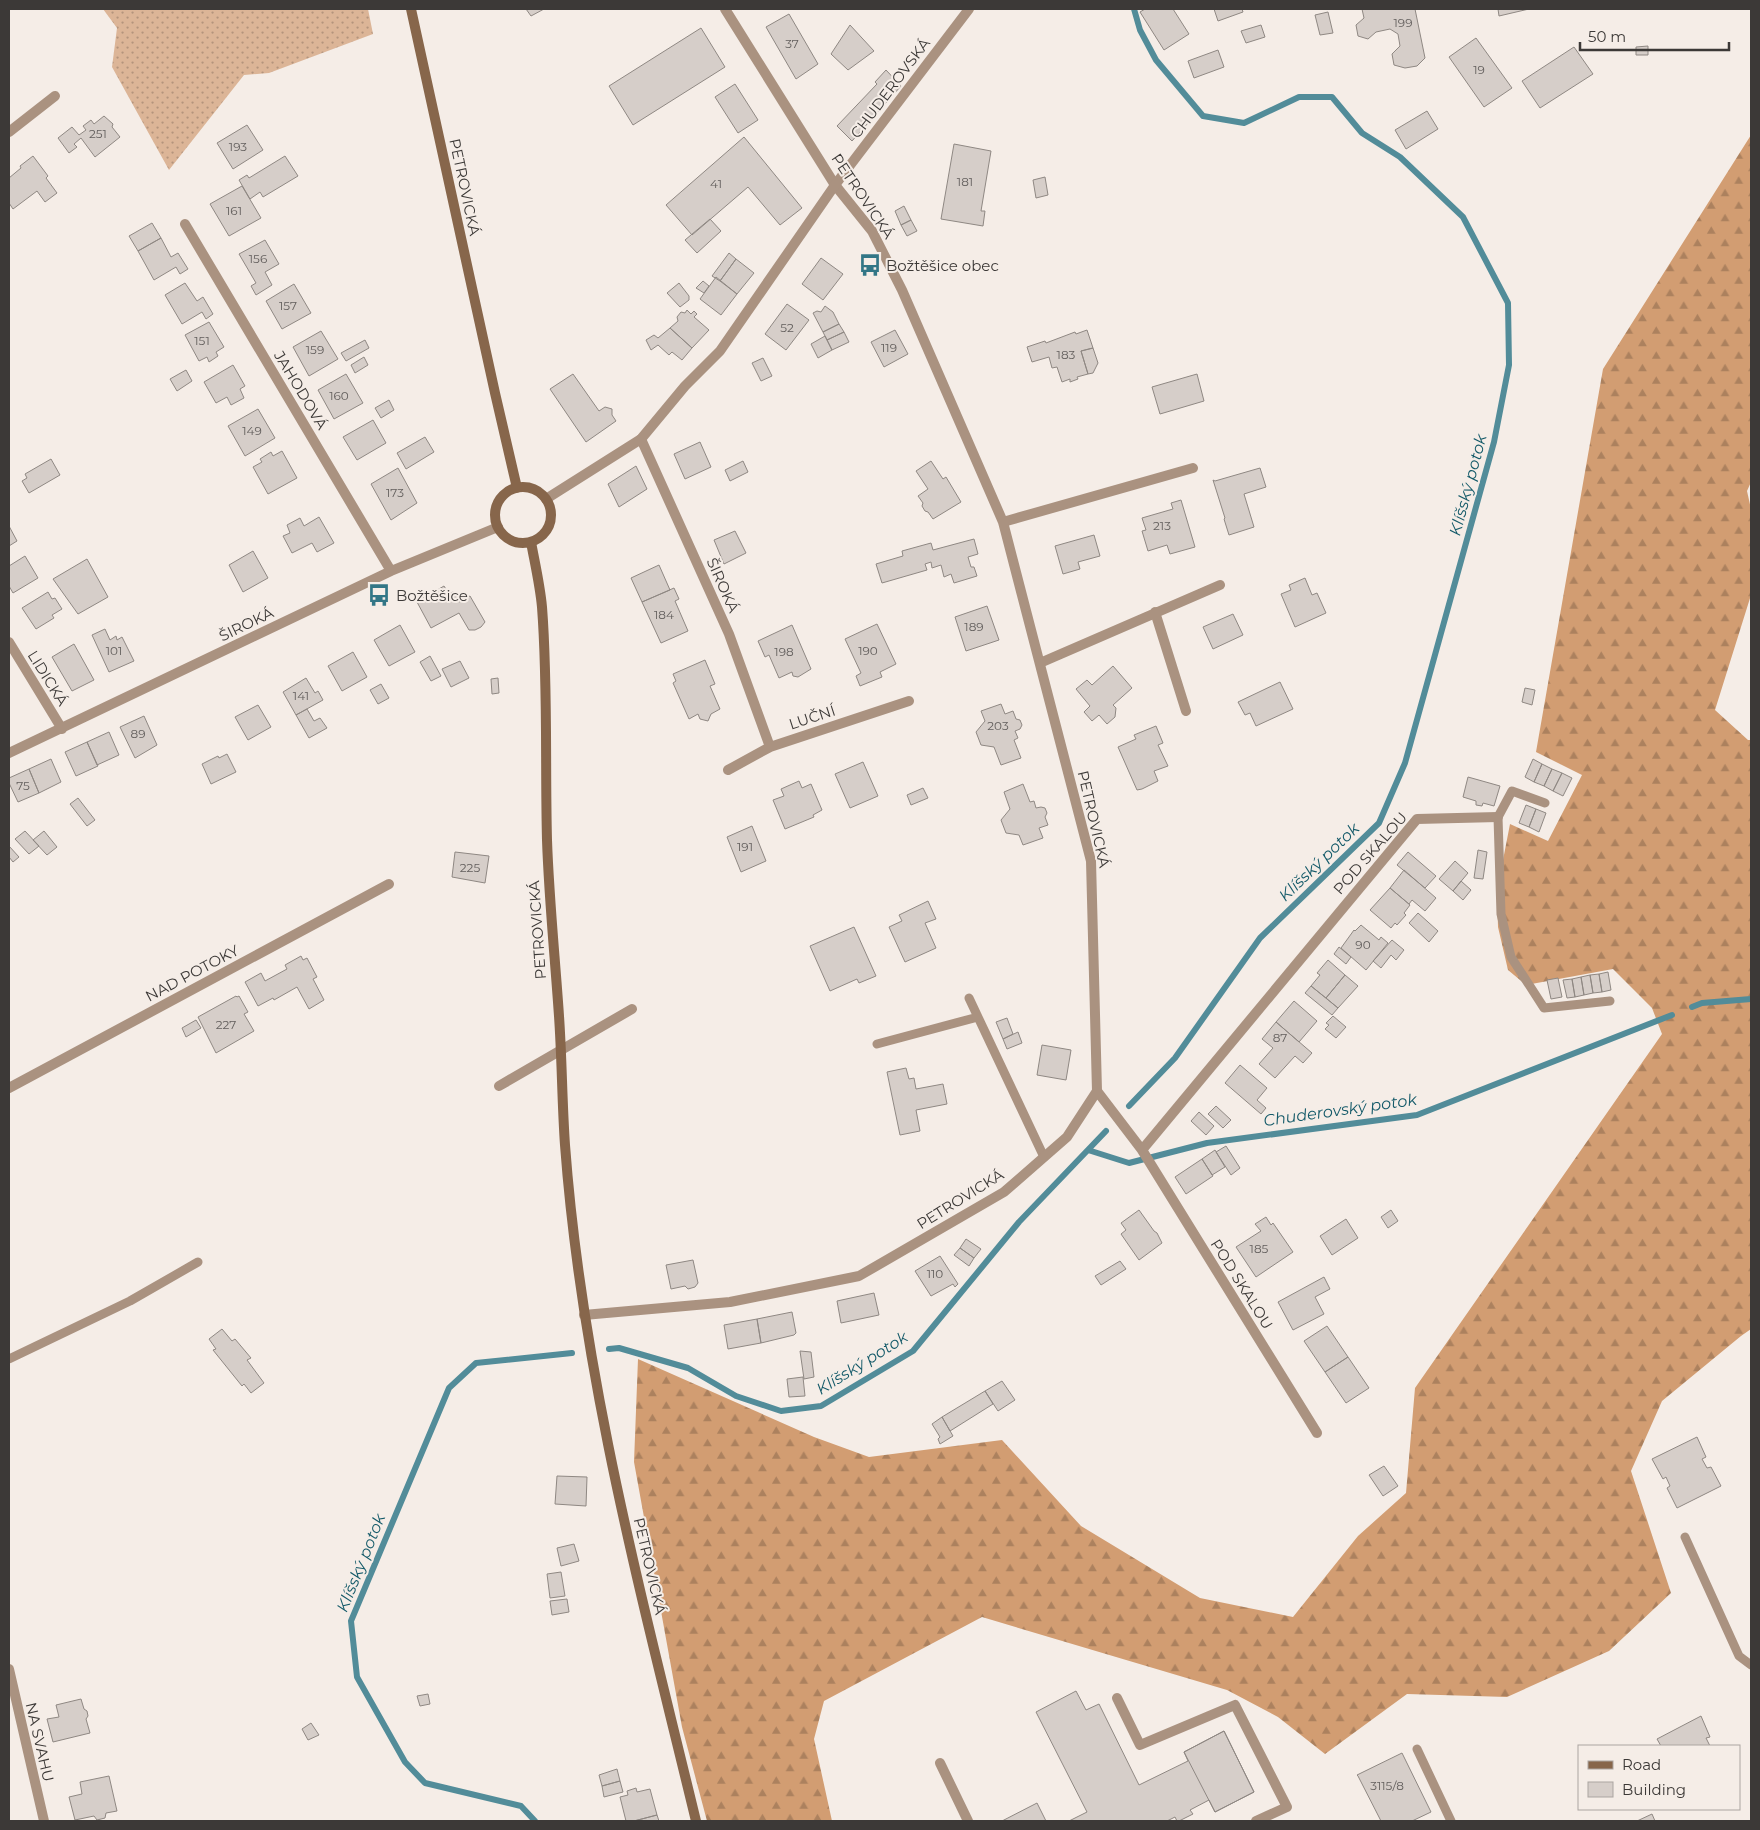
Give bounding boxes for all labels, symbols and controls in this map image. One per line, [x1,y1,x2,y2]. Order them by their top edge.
house number: 199 [1394,15,1412,30]
scale bar [1580,20,1729,52]
text: 50 m [1588,27,1626,46]
street label: CHUDEROVSKÁ [846,34,934,142]
house number: 37 [785,36,799,51]
house number: 19 [1473,62,1485,77]
house number: 251 [89,126,107,141]
street label: PETROVICKÁ [445,137,485,238]
house number: 193 [229,139,247,154]
street label: PETROVICKÁ [827,150,899,242]
house number: 181 [957,174,973,189]
house number: 41 [710,176,722,191]
house number: 161 [226,203,242,218]
house number: 156 [249,251,267,266]
bus stop icon: Božtěšice obec [857,252,883,278]
place label: Božtěšice obec [886,256,999,275]
house number: 157 [279,298,297,313]
house number: 52 [780,320,794,335]
house number: 151 [194,333,210,348]
house number: 119 [881,340,897,355]
house number: 159 [306,342,324,357]
street label: JAHODOVÁ [270,346,332,433]
house number: 183 [1057,347,1076,362]
house number: 160 [329,388,349,403]
house number: 149 [242,423,262,438]
water label: Klíšský potok [1445,431,1491,538]
house number: 173 [386,485,404,500]
house number: 213 [1153,518,1171,533]
street label: ŠIROKÁ [702,555,744,616]
bus stop icon: Božtěšice [366,582,392,608]
place label: Božtěšice [396,586,468,605]
street label: ŠIROKÁ [216,603,277,645]
house number: 184 [654,607,674,622]
house number: 189 [964,619,984,634]
house number: 101 [106,643,122,658]
house number: 190 [858,643,878,658]
house number: 198 [774,644,794,659]
street label: LIDICKÁ [24,647,73,709]
house number: 141 [293,688,309,703]
street label: LUČNÍ [786,700,838,733]
house number: 203 [987,718,1009,733]
house number: 89 [131,726,145,741]
street label: PETROVICKÁ [1074,769,1114,870]
house number: 75 [16,778,30,793]
street label: POD SKALOU [1329,808,1411,898]
water label: Klíšský potok [1275,818,1364,905]
house number: 191 [737,839,753,854]
house number: 225 [460,860,480,875]
street label: PETROVICKÁ [524,880,550,980]
house number: 90 [1355,937,1371,952]
street label: NAD POTOKY [142,940,242,1006]
house number: 227 [216,1017,236,1032]
house number: 87 [1273,1030,1287,1045]
water label: Chuderovský potok [1262,1090,1419,1130]
street label: PETROVICKÁ [913,1165,1007,1233]
street label: POD SKALOU [1207,1235,1277,1333]
house number: 185 [1250,1241,1269,1256]
house number: 110 [927,1266,943,1281]
water label: Klíšský potok [813,1327,912,1399]
water label: Klíšský potok [333,1510,390,1615]
street label: PETROVICKÁ [630,1516,670,1617]
street label: NA SVAHU [22,1700,58,1784]
legend [1578,1745,1740,1810]
text: Road [1622,1755,1661,1774]
house number: 3115/8 [1370,1778,1404,1793]
text: Building [1622,1780,1686,1799]

